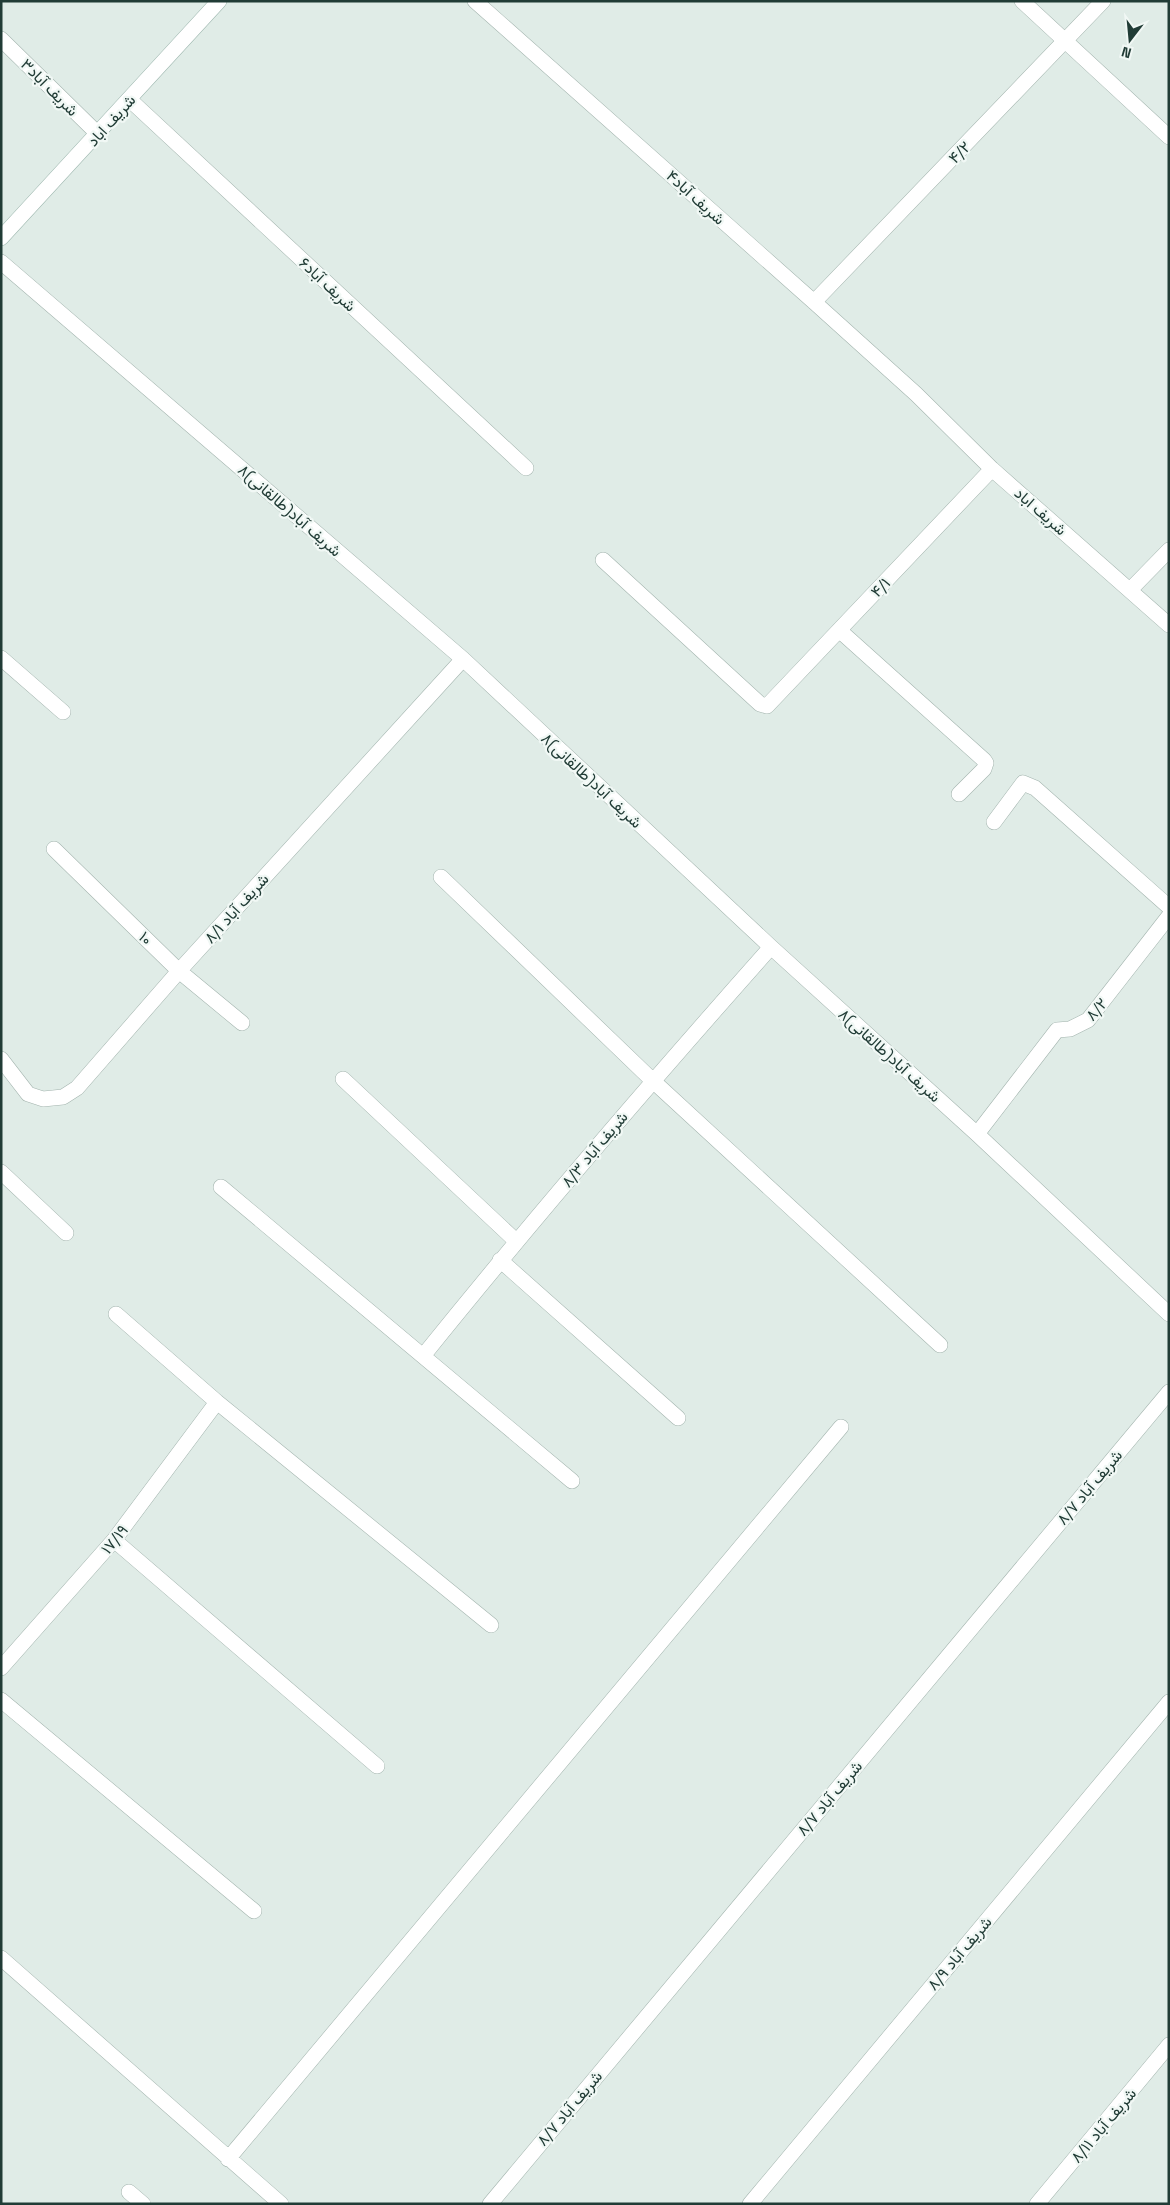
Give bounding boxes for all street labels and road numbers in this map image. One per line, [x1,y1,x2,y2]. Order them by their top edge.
street label: شریف آباد۳ [16,54,83,121]
street label: شریف اباد [82,90,140,151]
street label: ۴/۲ [944,137,975,168]
street label: ۴شریف آباد [662,165,730,229]
street label: شریف آباد۶ [295,253,361,316]
street label: ۸شریف آباد(طالقانی) [233,460,346,561]
street label: شریف اباد [1010,483,1071,540]
street label: ۴/۱ [866,573,895,602]
street label: ۸شریف آباد(طالقانی) [537,728,647,833]
street label: شریف آباد ۸/۱ [199,869,273,948]
street label: ۱۰ [134,927,157,950]
street label: ۸/۲ [1081,993,1112,1025]
street label: ۸شریف آباد(طالقانی) [834,1004,945,1107]
street label: شریف آباد ۸/۳ [556,1107,632,1192]
street label: شریف آباد ۸/۷ [1052,1445,1127,1529]
street label: ۱۷/۱۹ [96,1520,133,1558]
street label: شریف آباد ۸/۷ [792,1756,867,1840]
street label: شریف آباد ۸/۹ [922,1912,996,1995]
street label: شریف آباد ۸/۷ [532,2066,607,2150]
street label: شریف آباد ۸/۱۱ [1066,2083,1141,2167]

